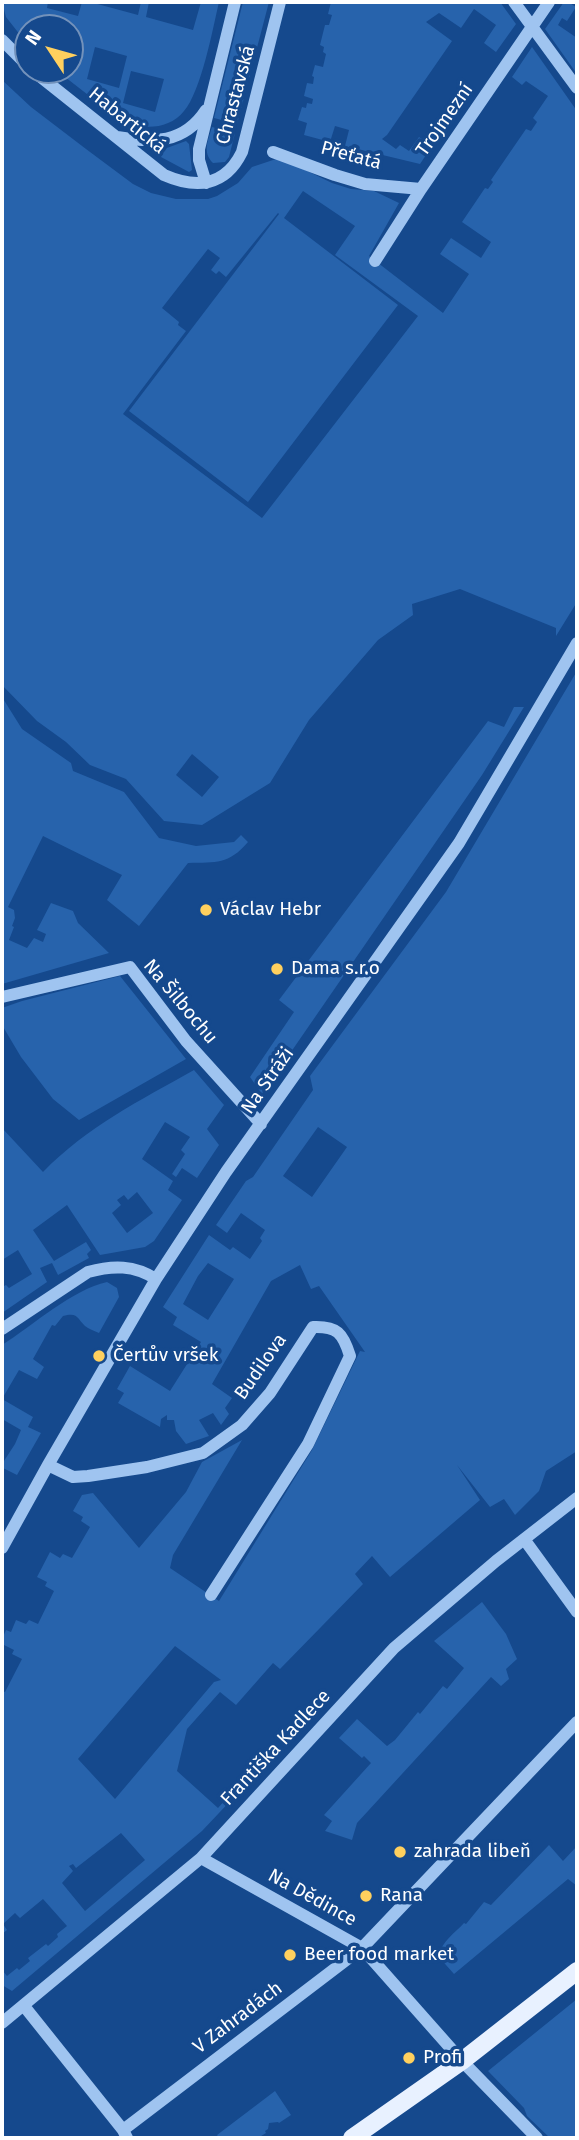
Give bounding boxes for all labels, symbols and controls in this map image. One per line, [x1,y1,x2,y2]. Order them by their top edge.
north arrow [14,14,84,84]
text: N [20,26,46,49]
street label: Chrastavská [212,43,260,147]
street label: Trojmezní [412,79,478,161]
street label: Habartická [84,83,170,159]
street label: Přeťatá [318,137,384,175]
place label: Václav Hebr [220,899,321,921]
marker: Václav Hebr [198,902,214,918]
street label: Na Šilbochu [138,955,222,1049]
place label: Dama s.r.o [291,958,380,980]
marker: Dama s.r.o [269,961,285,977]
street label: Na Stráži [237,1043,299,1119]
street label: Budilova [230,1330,292,1404]
place label: Čertův vršek [113,1345,219,1367]
marker: Čertův vršek [91,1348,107,1364]
street label: Františka Kadlece [216,1685,336,1811]
place label: zahrada libeň [414,1841,531,1863]
marker: zahrada libeň [392,1844,408,1860]
street label: Na Dědince [264,1864,360,1932]
place label: Rana [380,1885,423,1907]
marker: Rana [358,1888,374,1904]
place label: Beer food market [304,1944,454,1966]
marker: Beer food market [282,1947,298,1963]
street label: V Zahradách [189,1977,287,2059]
place label: Profi [423,2047,462,2069]
marker: Profi [401,2050,417,2066]

